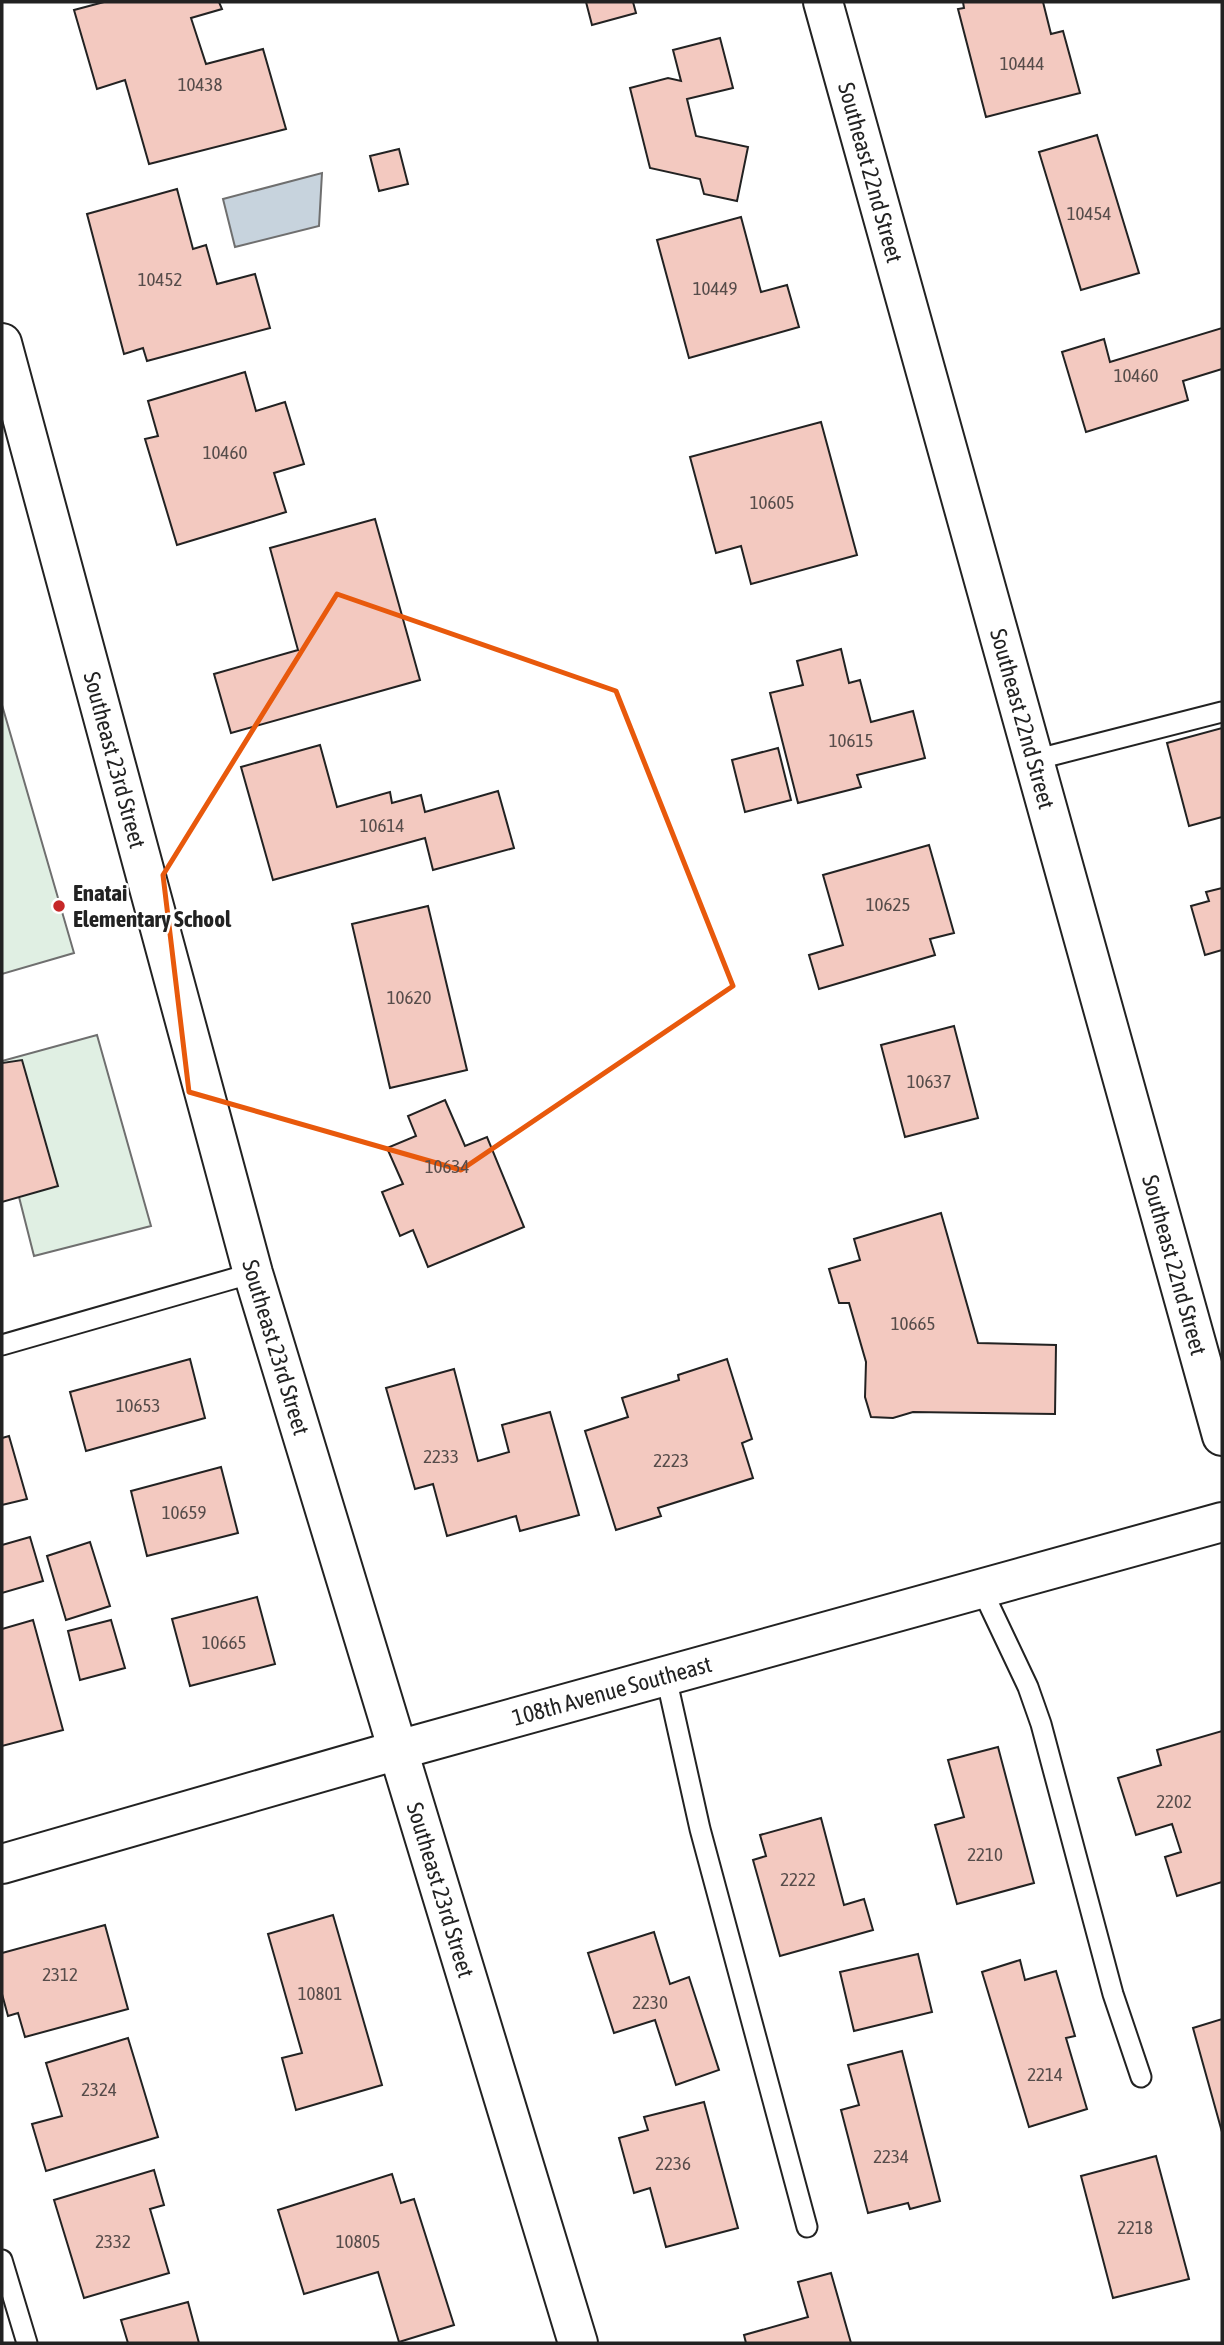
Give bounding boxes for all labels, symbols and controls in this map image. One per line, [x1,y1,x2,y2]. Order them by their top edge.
house number: 10444 [1000,52,1044,74]
house number: 10438 [178,73,222,95]
street label: Southeast 22nd Street [833,80,908,265]
house number: 10454 [1067,202,1111,224]
house number: 10452 [138,268,182,290]
house number: 10449 [693,277,737,299]
house number: 10460 [1114,364,1158,386]
house number: 10460 [203,441,247,463]
house number: 10605 [750,491,794,513]
street label: Southeast 22nd Street [985,626,1060,812]
street label: Southeast 23rd Street [78,669,151,851]
house number: 10615 [829,729,873,751]
house number: 10614 [360,814,404,836]
place label: Enatai Elementary School [73,880,232,932]
house number: 10625 [866,893,910,915]
marker: Enatai Elementary School [51,898,67,914]
house number: 10620 [387,986,431,1008]
house number: 10637 [907,1070,951,1092]
house number: 10634 [425,1155,469,1177]
street label: Southeast 22nd Street [1137,1172,1212,1358]
street label: Southeast 23rd Street [237,1257,314,1438]
house number: 10665 [891,1312,935,1334]
house number: 10653 [116,1394,160,1416]
house number: 2233 [423,1445,459,1467]
house number: 2223 [653,1449,689,1471]
house number: 10659 [162,1501,206,1523]
house number: 10665 [202,1631,246,1653]
street label: 108th Avenue Southeast [509,1651,714,1731]
house number: 2202 [1156,1790,1192,1812]
street label: Southeast 23rd Street [402,1799,479,1980]
house number: 2210 [967,1843,1003,1865]
house number: 2222 [780,1868,816,1890]
house number: 2312 [42,1963,78,1985]
house number: 10801 [298,1982,342,2004]
house number: 2230 [632,1991,668,2013]
house number: 2214 [1027,2063,1063,2085]
house number: 2324 [81,2078,117,2100]
house number: 2234 [873,2145,909,2167]
house number: 2236 [655,2152,691,2174]
house number: 2218 [1117,2216,1153,2238]
house number: 2332 [95,2230,131,2252]
house number: 10805 [336,2230,380,2252]

